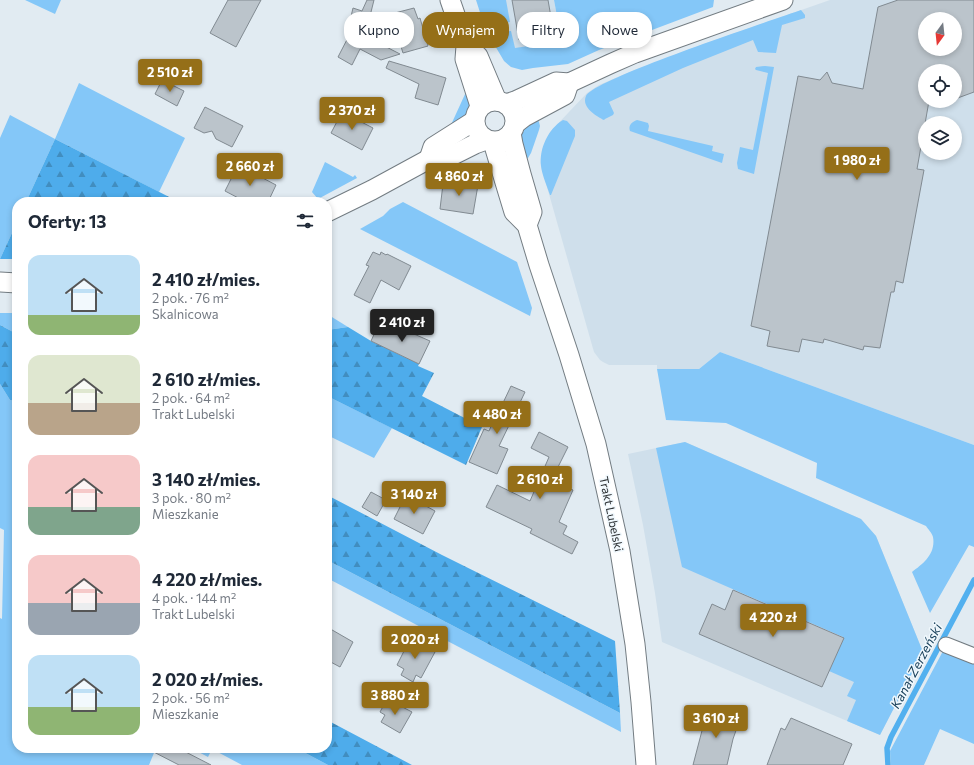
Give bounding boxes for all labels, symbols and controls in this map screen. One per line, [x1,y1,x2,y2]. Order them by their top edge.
chip: Kupno [344,12,414,48]
chip: Wynajem [422,12,509,48]
chip: Filtry [517,12,579,48]
chip: Nowe [587,12,652,48]
north arrow [918,12,962,56]
map controls [918,12,962,160]
pin: 2 510 zł [129,59,211,93]
text: 2 510 zł [147,64,193,80]
button: locate [918,64,962,108]
pin: 2 370 zł [311,97,393,131]
text: 2 370 zł [329,102,375,118]
button: layers [918,116,962,160]
pin: 1 980 zł [816,147,898,181]
text: 1 980 zł [834,152,880,168]
pin: 2 660 zł [209,153,291,187]
text: 2 660 zł [226,158,274,174]
pin: 4 860 zł [418,163,500,197]
text: 4 860 zł [435,168,483,184]
icon: filters [294,210,316,232]
text: Oferty: 13 [28,211,106,232]
text: 2 410 zł/mies. [152,269,260,290]
icon: home [60,271,108,319]
text: 2 pok. · 76 m² [152,290,229,306]
text: Skalnicowa [152,306,219,322]
pin: 2 410 zł [361,309,443,343]
text: 2 410 zł [379,314,425,330]
text: 2 610 zł/mies. [152,369,260,390]
icon: home [60,371,108,419]
text: 2 pok. · 64 m² [152,390,230,406]
pin: 4 480 zł [456,401,538,435]
text: Trakt Lubelski [152,406,235,422]
text: 4 480 zł [473,406,521,422]
pin: 2 610 zł [499,466,581,500]
text: 3 140 zł/mies. [152,469,261,490]
icon: home [60,471,108,519]
text: 2 610 zł [517,471,563,487]
street label: Trakt Lubelski [597,475,627,553]
pin: 3 140 zł [373,481,455,515]
text: 3 140 zł [391,486,437,502]
text: 3 pok. · 80 m² [152,490,231,506]
text: Mieszkanie [152,506,219,522]
text: 4 220 zł/mies. [152,569,262,590]
icon: home [60,571,108,619]
text: 4 pok. · 144 m² [152,590,236,606]
pin: 4 220 zł [732,604,814,638]
text: Trakt Lubelski [152,606,235,622]
text: 4 220 zł [749,609,797,625]
water label: Kanał Zerzeński [887,620,945,711]
pin: 2 020 zł [374,626,456,660]
text: 2 020 zł [391,631,439,647]
text: 2 020 zł/mies. [152,669,263,690]
icon: home [60,671,108,719]
pin: 3 880 zł [354,682,436,716]
text: 3 880 zł [371,687,419,703]
text: 2 pok. · 56 m² [152,690,230,706]
pin: 3 610 zł [675,705,757,739]
text: Mieszkanie [152,706,219,722]
text: 3 610 zł [693,710,739,726]

